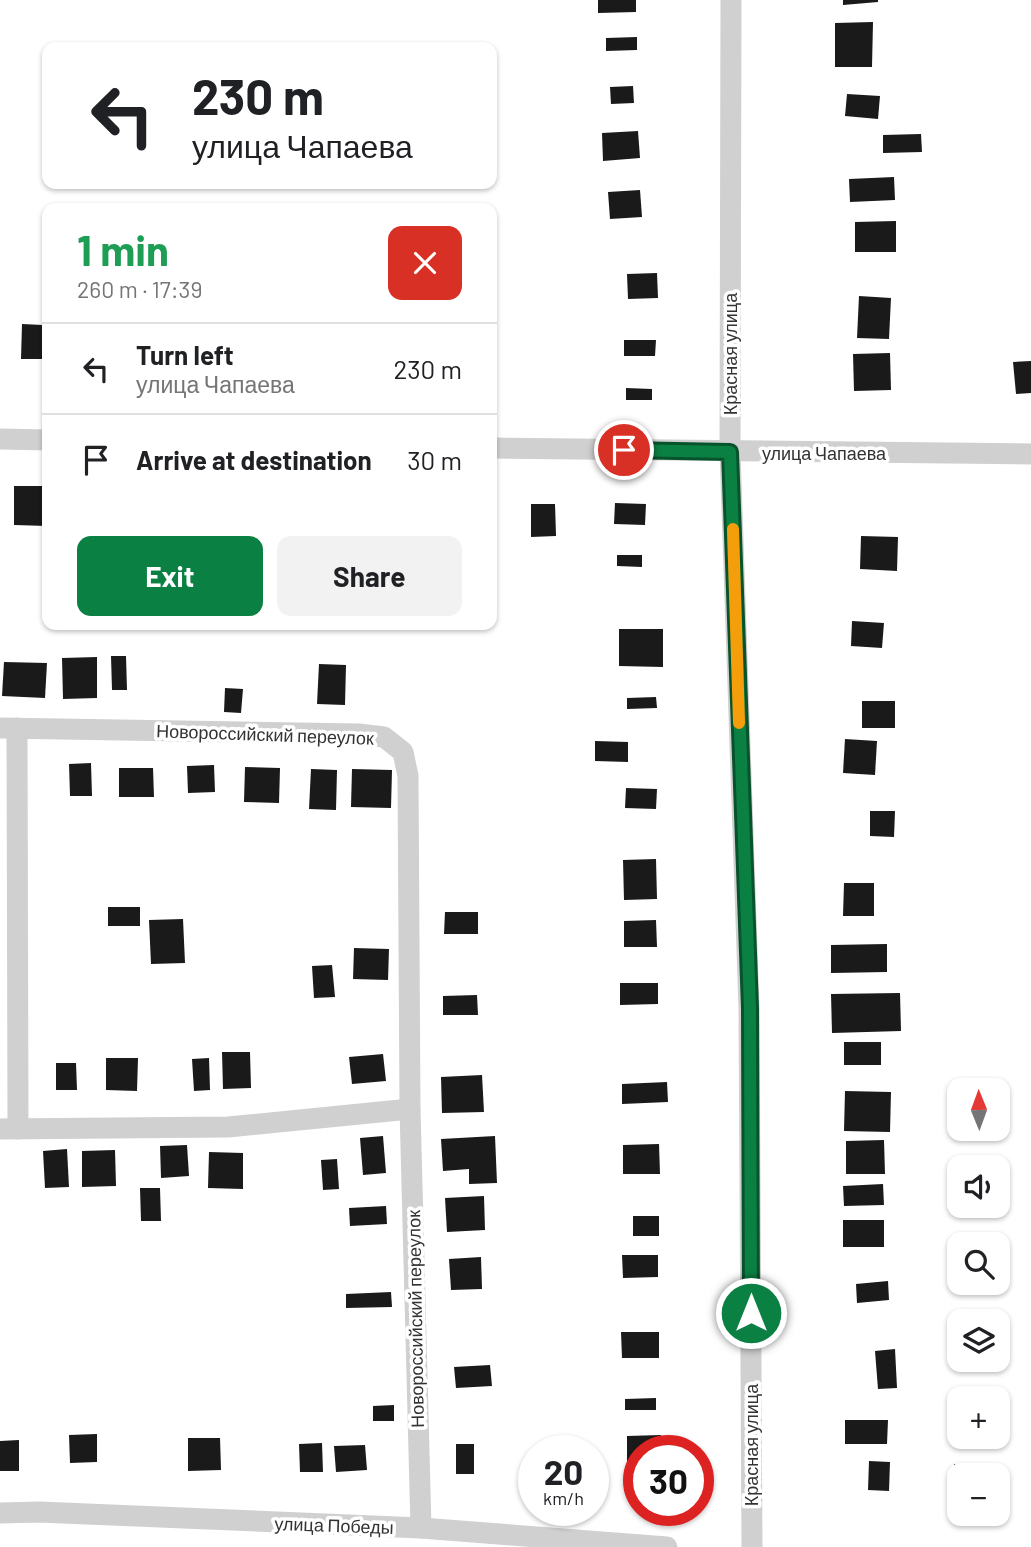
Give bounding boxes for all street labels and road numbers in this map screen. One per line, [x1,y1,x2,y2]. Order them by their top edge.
street label: Красная улица [719,292,741,415]
street label: улица Чапаева [762,442,887,464]
street label: Новороссийский переулок [156,719,374,749]
street label: Новороссийский переулок [402,1210,428,1428]
street label: Красная улица [740,1383,762,1506]
street label: улица Победы [274,1512,394,1538]

